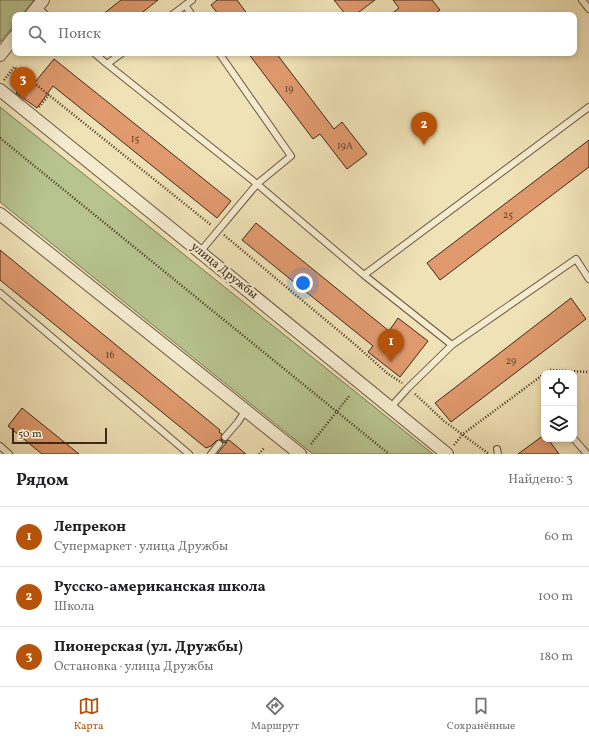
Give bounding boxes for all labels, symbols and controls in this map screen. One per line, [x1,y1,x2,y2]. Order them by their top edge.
search box [12,12,577,56]
icon: search [26,23,48,45]
text: Поиск [58,24,101,45]
pin: 3 [10,67,36,100]
house number: 19 [284,82,294,96]
pin: 2 [411,112,437,145]
house number: 15 [131,132,140,146]
house number: 19А [337,139,353,153]
house number: 25 [503,208,513,222]
street label: улица Дружбы [187,239,261,303]
your location [293,273,313,293]
pin: 1 [378,329,404,362]
house number: 16 [106,348,114,362]
house number: 29 [506,354,516,368]
map controls [541,370,577,442]
button: locate [541,370,577,406]
button: layers [541,406,577,442]
scale bar [12,426,107,445]
text: 50 m [18,427,42,442]
text: Рядом [16,469,69,492]
text: Найдено: 3 [508,471,573,489]
text: Лепрекон [54,517,126,538]
text: 1 [26,528,32,546]
text: 60 m [545,528,573,546]
text: Супермаркет · улица Дружбы [54,538,228,556]
text: Русско-американская школа [54,577,266,598]
text: 2 [26,588,32,606]
text: 100 m [538,588,573,606]
text: Школа [54,598,94,616]
text: Пионерская (ул. Дружбы) [54,637,243,658]
text: 3 [26,648,32,666]
text: 180 m [539,648,573,666]
text: Остановка · улица Дружбы [54,658,214,676]
tab: Карта [74,695,104,734]
tab: Маршрут [251,695,299,734]
tab: Сохранённые [447,695,515,734]

